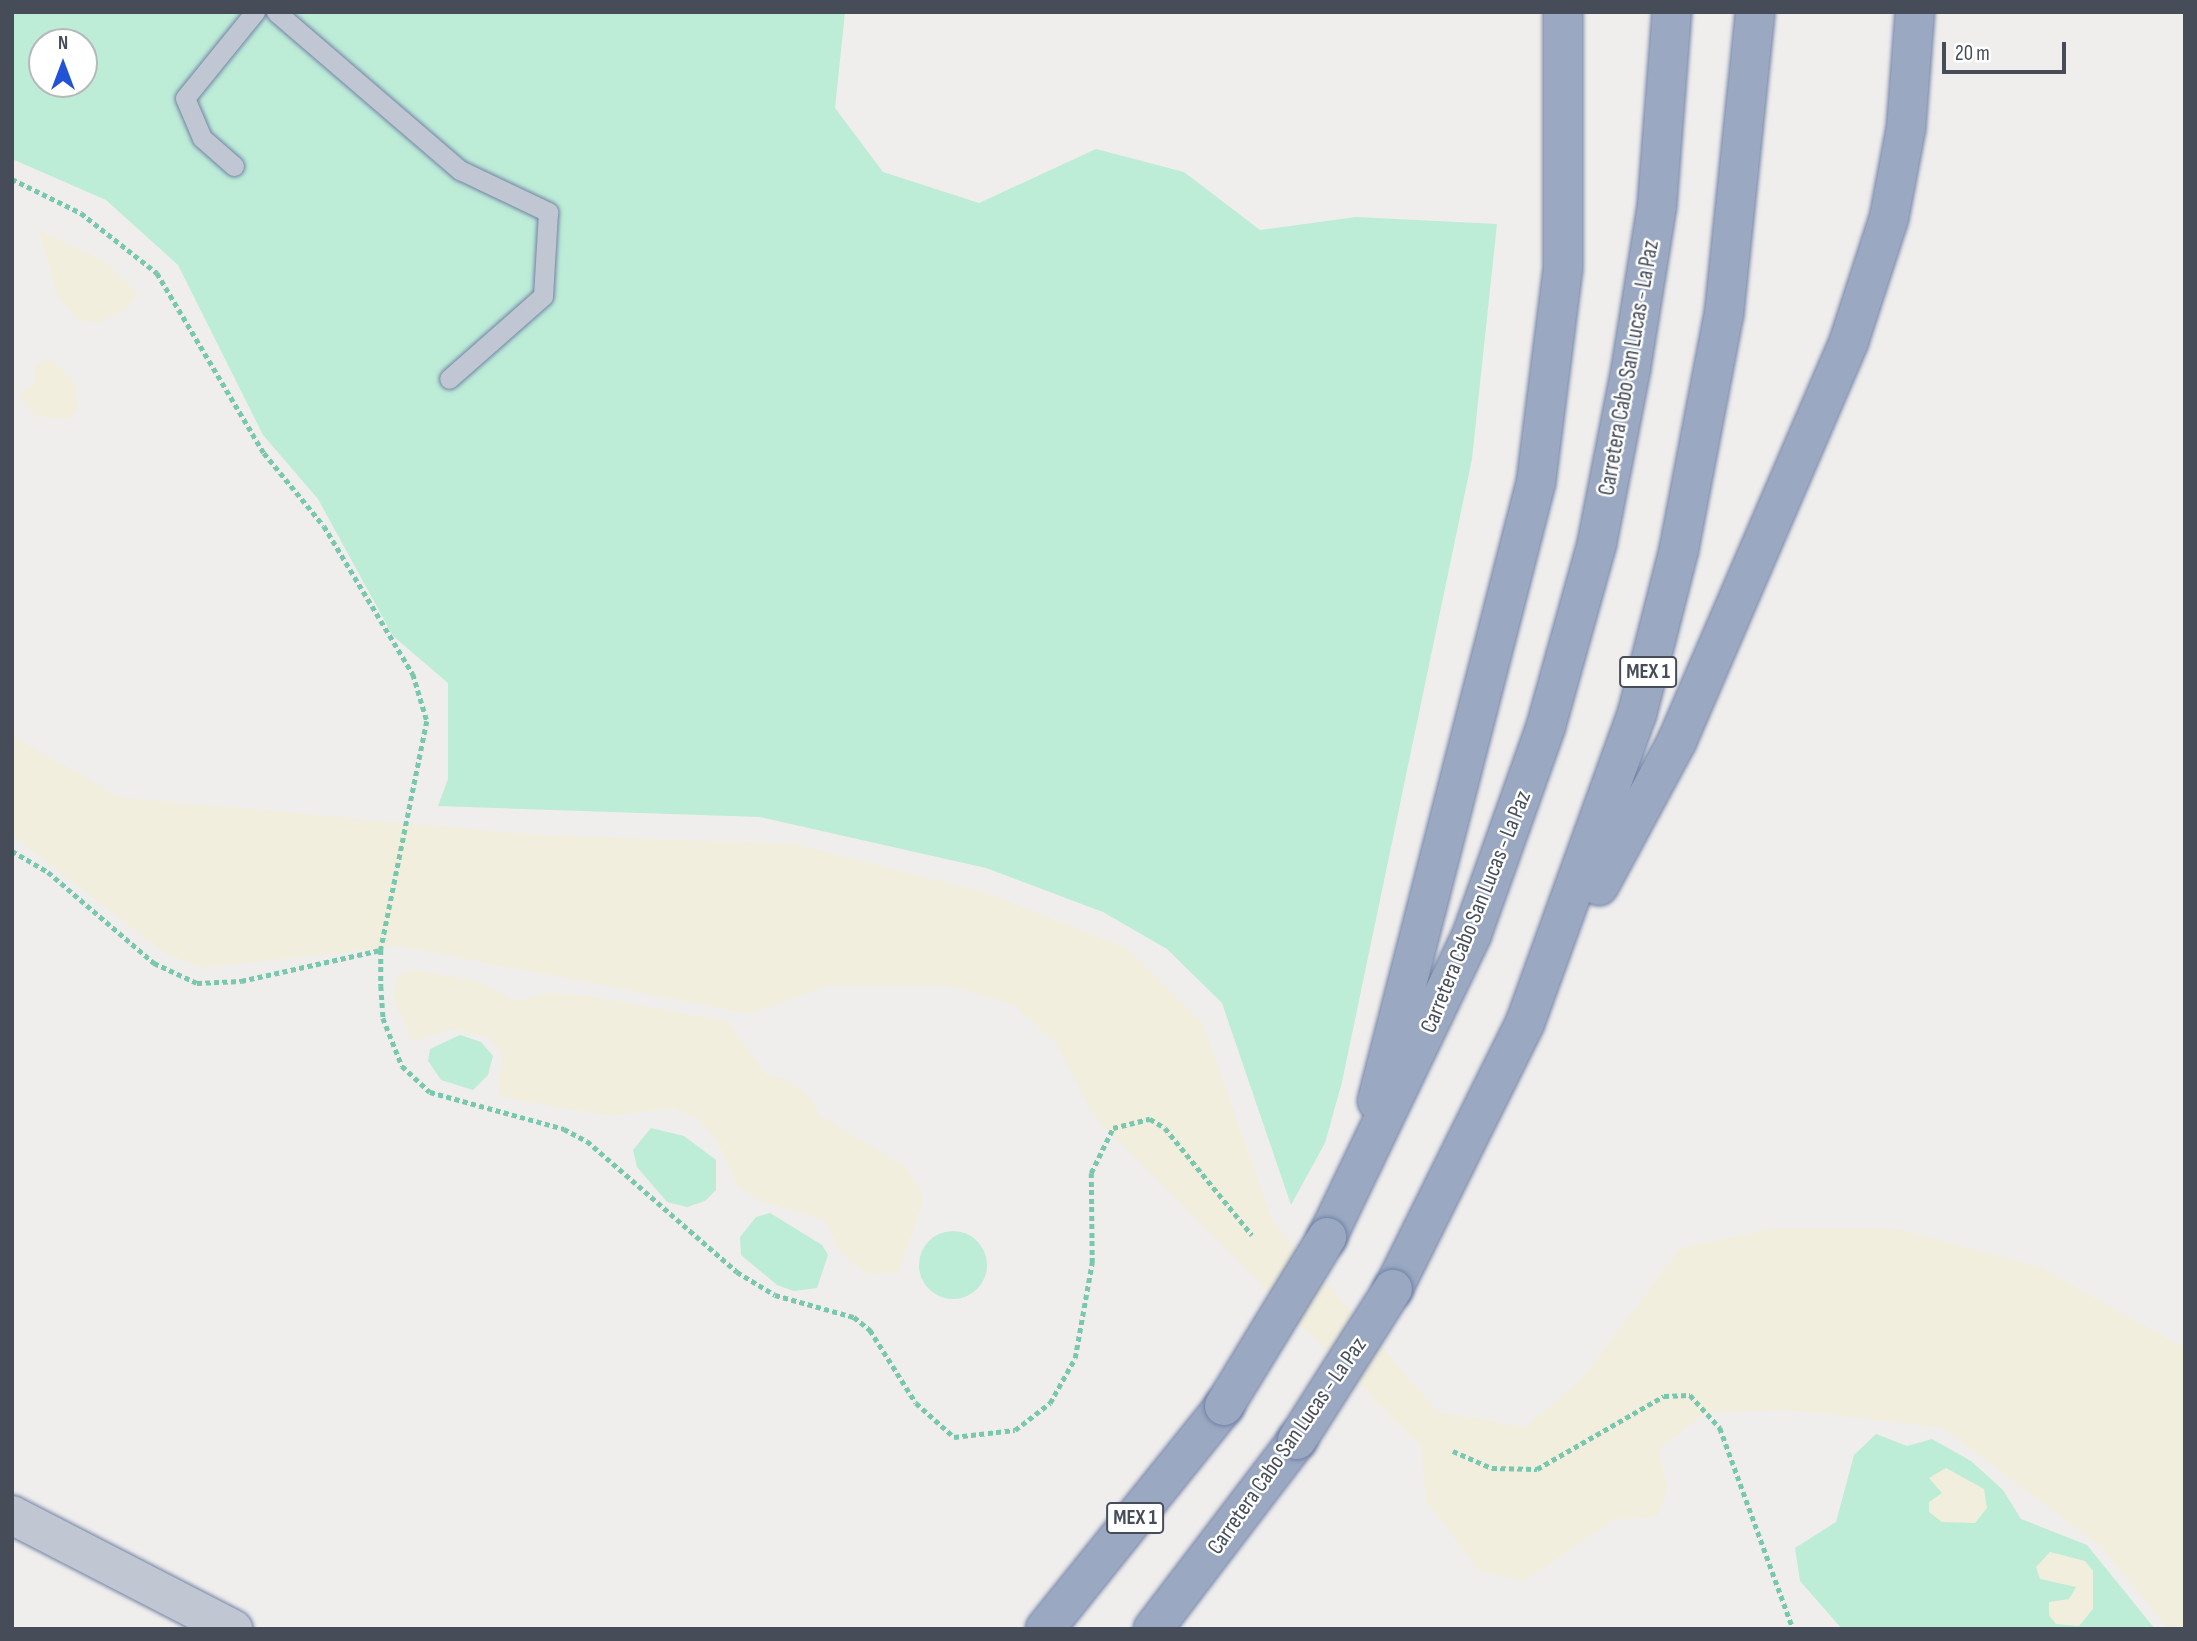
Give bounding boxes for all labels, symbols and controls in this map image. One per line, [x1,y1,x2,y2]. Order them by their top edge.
north arrow [28,28,98,98]
scale bar [1945,28,2069,72]
text: N [58,32,68,55]
text: 20 m [1955,41,1990,66]
street label: Carretera Cabo San Lucas - La Paz [1593,238,1665,498]
road number: MEX 1 [1618,654,1678,690]
street label: Carretera Cabo San Lucas - La Paz [1415,787,1537,1037]
street label: Carretera Cabo San Lucas - La Paz [1202,1332,1372,1560]
road number: MEX 1 [1105,1500,1165,1536]

